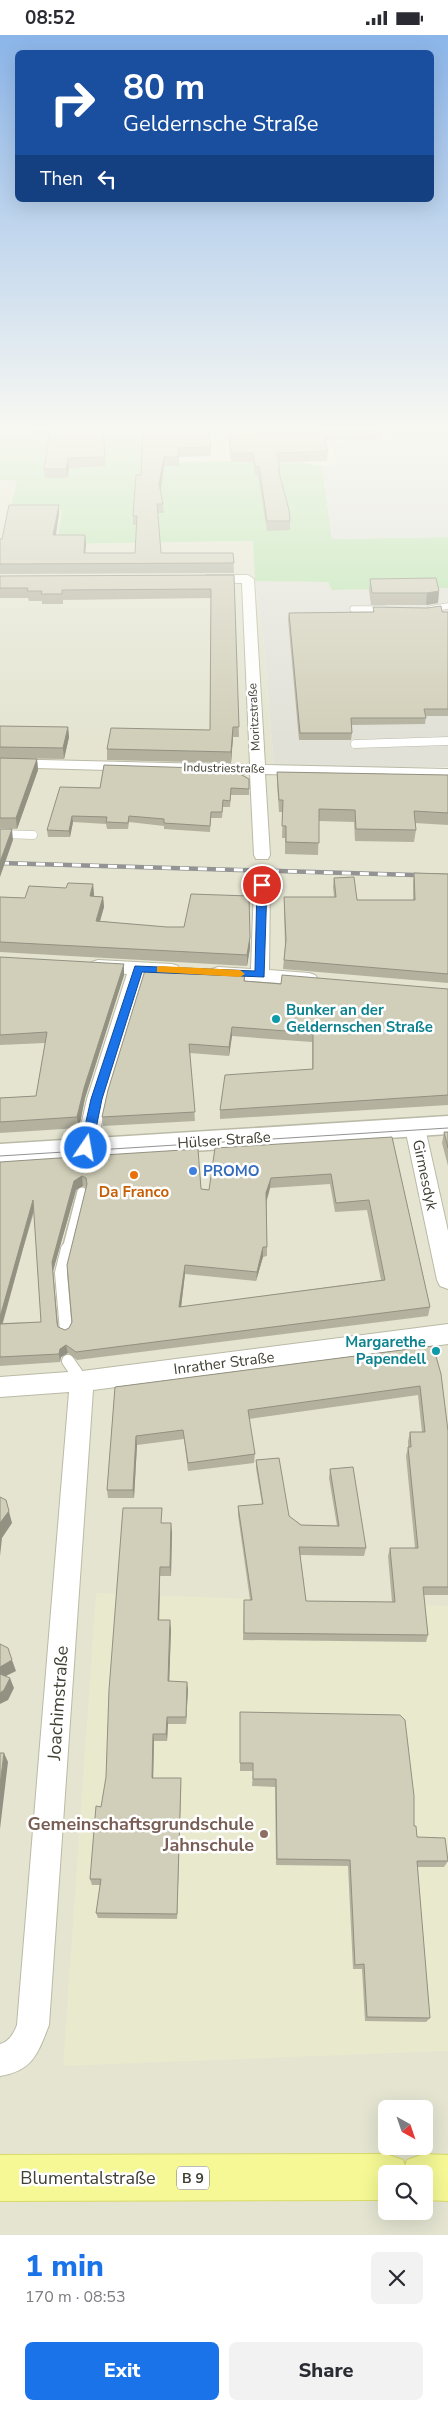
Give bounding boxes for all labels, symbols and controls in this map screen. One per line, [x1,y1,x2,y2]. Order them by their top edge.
text: 08:52 [25,5,75,31]
text: 80 m [123,64,205,111]
icon: right [40,70,105,135]
text: Geldernsche Straße [123,109,318,139]
icon: left [93,165,121,193]
text: Then [40,166,83,192]
street label: Moritzstraße [244,683,264,751]
street label: Industriestraße [183,759,265,777]
pin [241,864,283,906]
icon: arrive [248,871,276,899]
place label: Bunker an der Geldernschen Straße [286,1000,433,1037]
marker: Bunker an der Geldernschen Straße [270,1013,282,1025]
position arrow [59,1121,111,1173]
street label: Hülser Straße [177,1127,271,1153]
street label: Girmesdyk [408,1138,442,1213]
place label: PROMO [203,1161,260,1181]
marker: PROMO [187,1165,199,1177]
marker: Da Franco [128,1169,140,1181]
place label: Da Franco [99,1182,170,1202]
place label: Margarethe Papendell [345,1332,426,1369]
marker: Margarethe Papendell [430,1345,442,1357]
street label: Inrather Straße [172,1347,276,1379]
street label: Joachimstraße [42,1645,74,1762]
place label: Gemeinschaftsgrundschule Jahnschule [28,1812,254,1857]
marker: Gemeinschaftsgrundschule Jahnschule [258,1828,270,1840]
north arrow [378,2100,432,2155]
map controls [378,2100,433,2220]
button: search [378,2165,433,2220]
street label: Blumentalstraße [20,2166,156,2190]
road number: B 9 [177,2167,209,2189]
text: 1 min [25,2246,104,2287]
button: close [371,2252,423,2304]
text: 170 m · 08:53 [25,2286,126,2308]
button: Exit [25,2342,219,2400]
button: Share [229,2342,423,2400]

